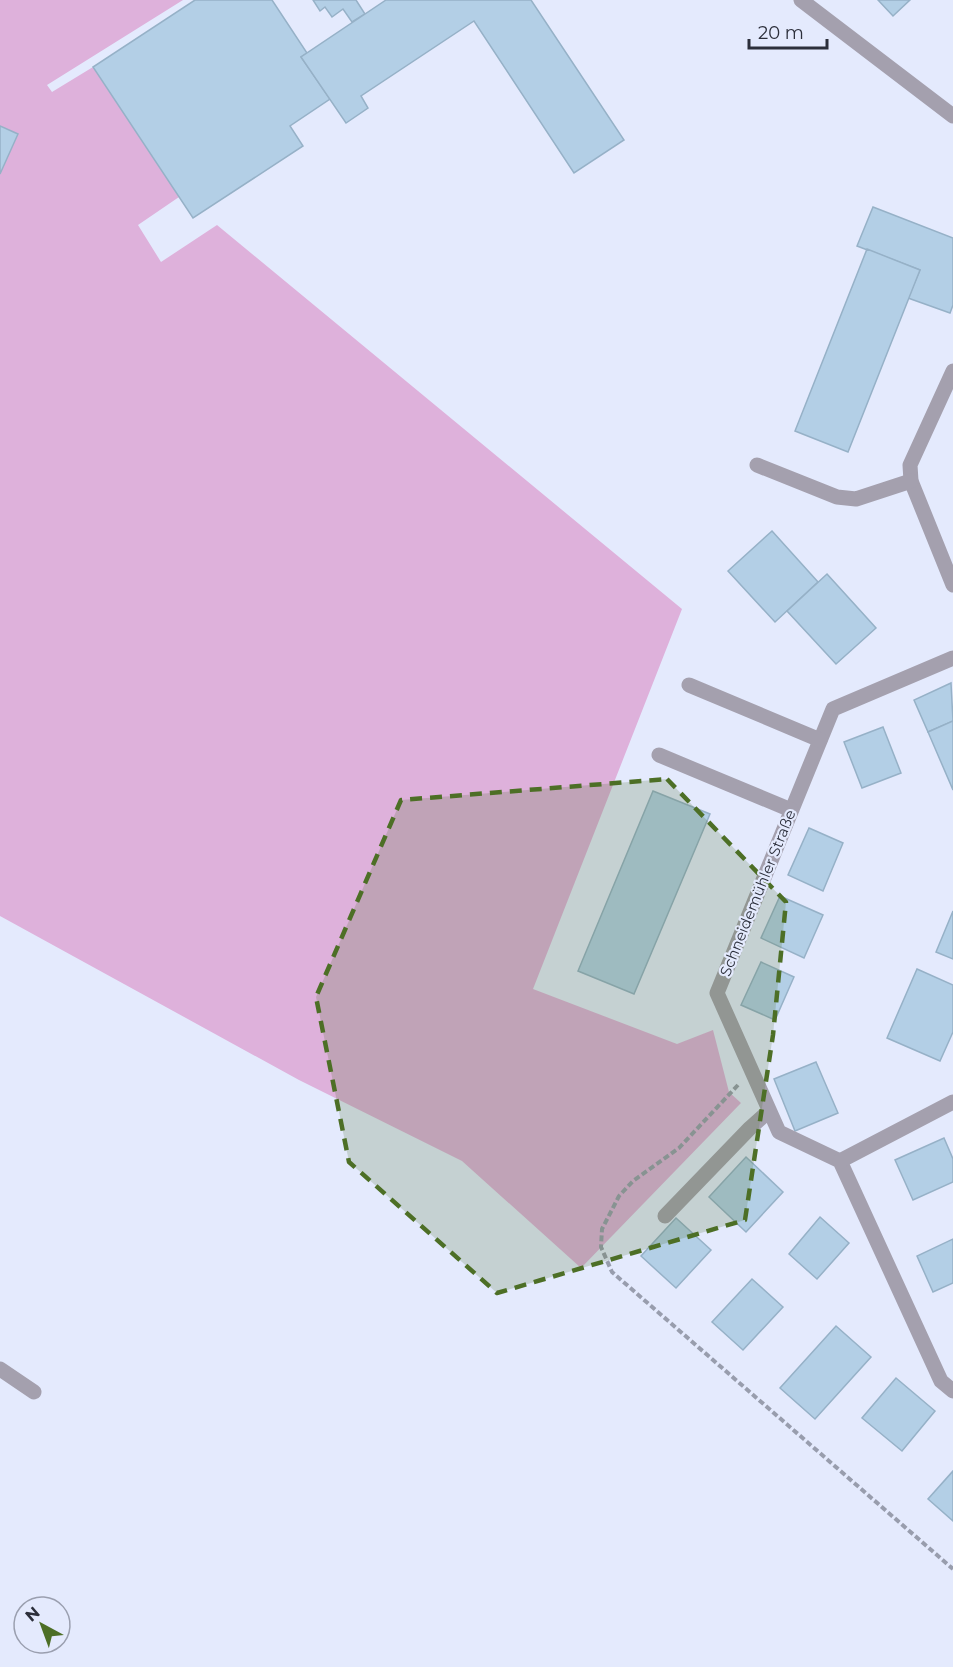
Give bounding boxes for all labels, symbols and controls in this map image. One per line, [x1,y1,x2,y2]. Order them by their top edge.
scale bar [749,12,827,50]
text: 20 m [758,22,804,44]
street label: Schneidemühler Straße [715,807,800,979]
north arrow [12,1595,72,1655]
text: N [21,1603,44,1625]

